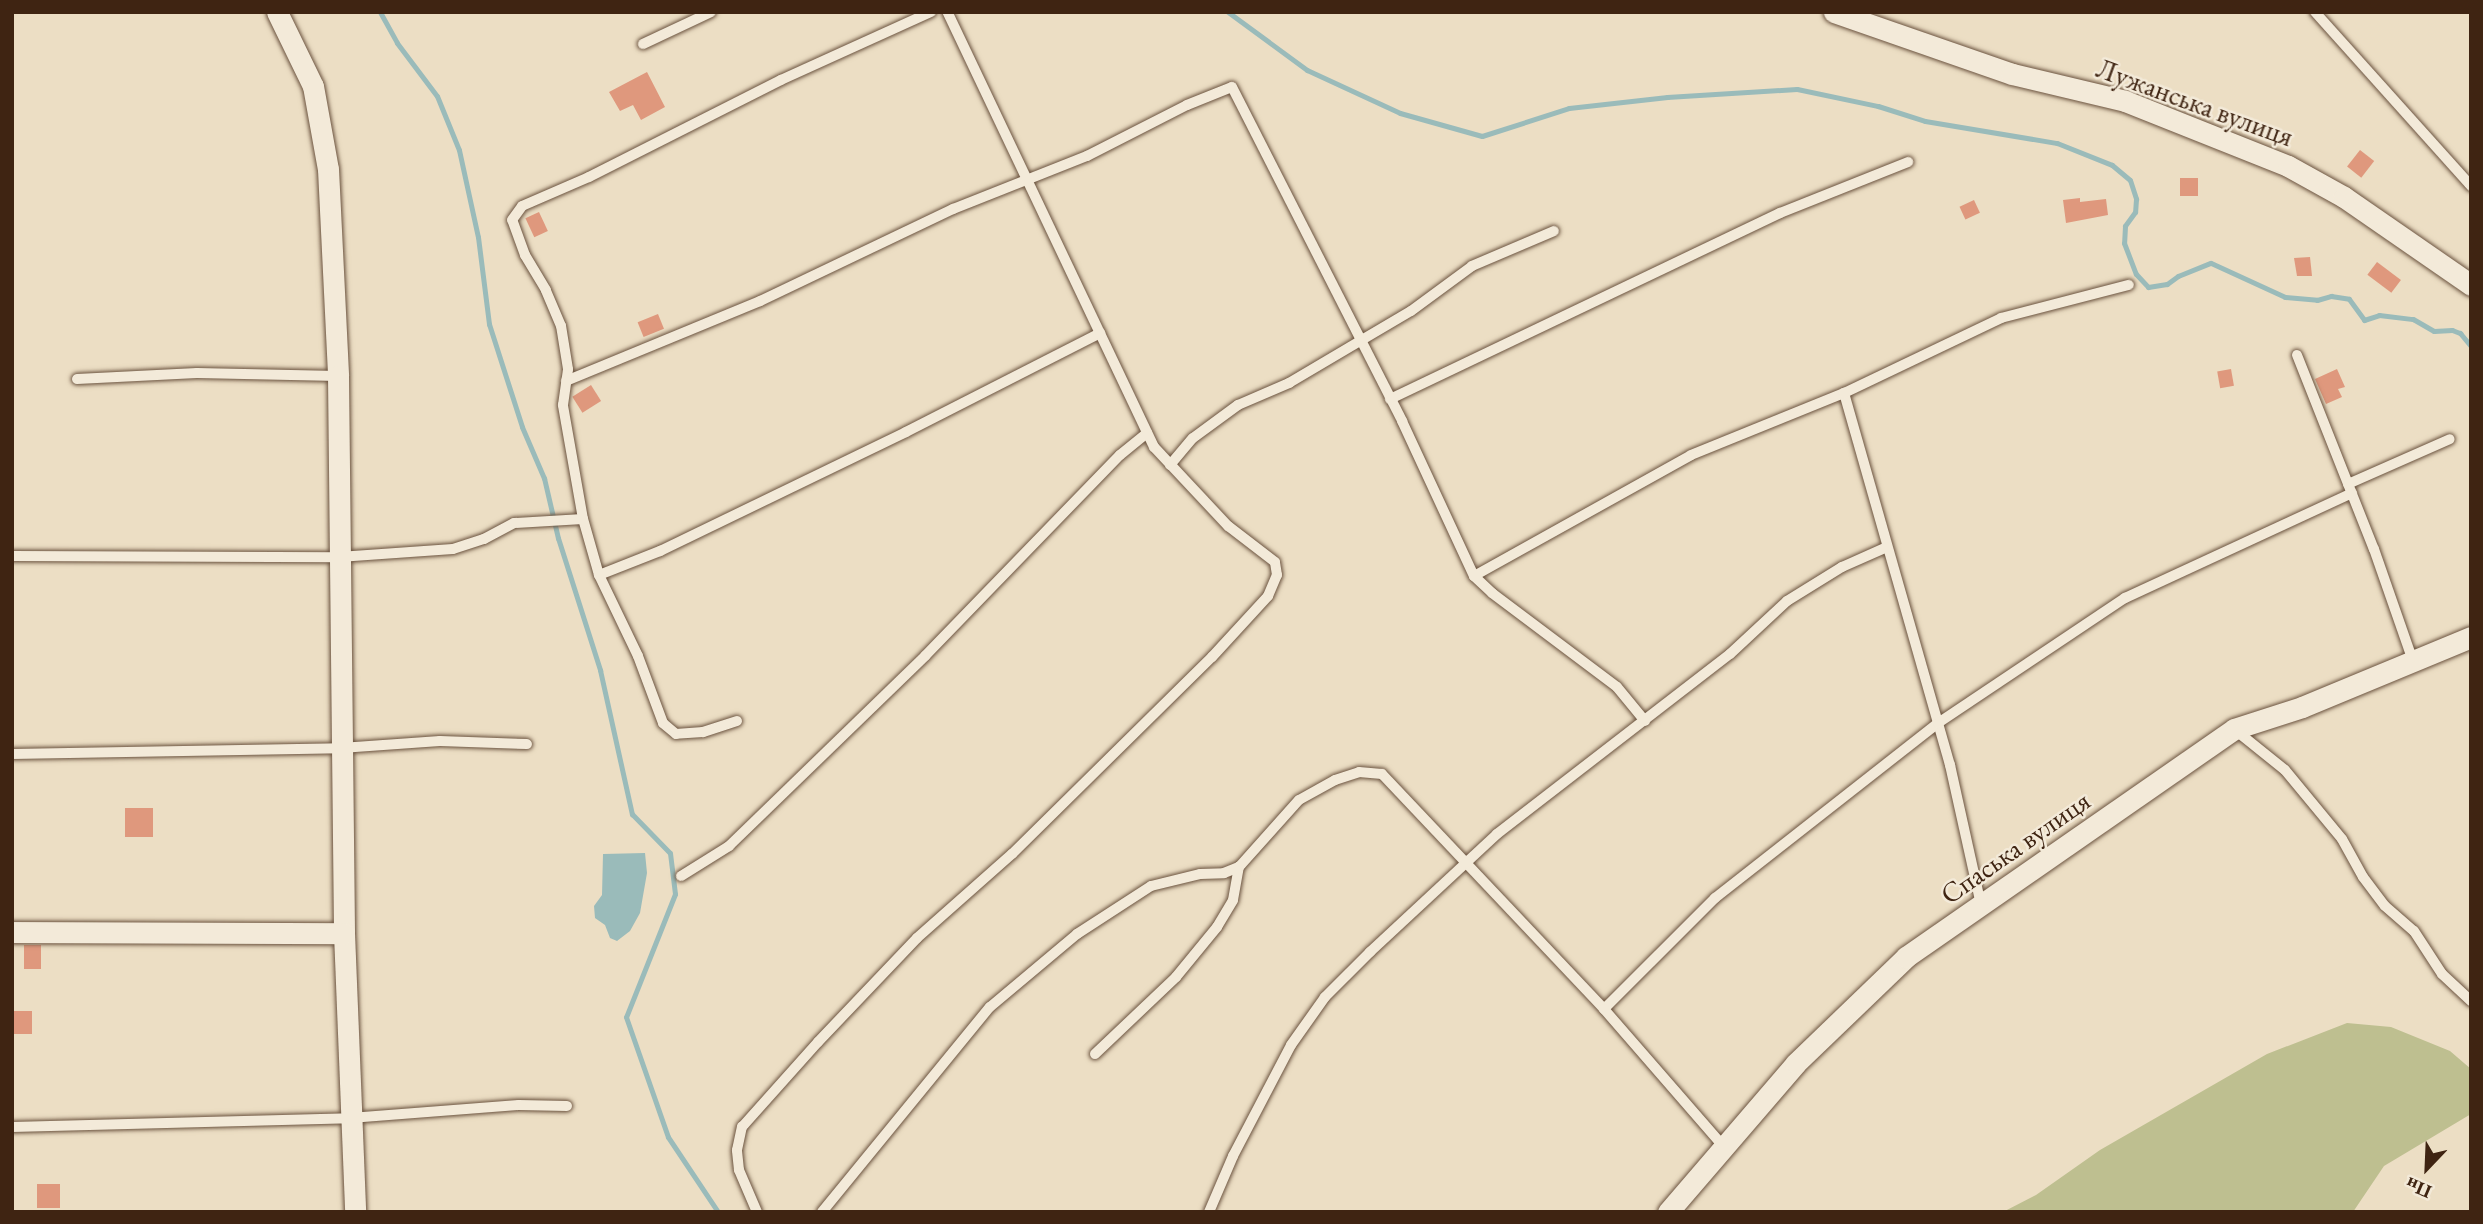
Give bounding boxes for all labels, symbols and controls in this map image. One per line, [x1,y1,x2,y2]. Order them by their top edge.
street label: Лужанська вулиця [2092,51,2298,153]
street label: Спаська вулиця [1934,783,2096,911]
north arrow [2392,1133,2462,1203]
text: Пн [2402,1171,2435,1204]

